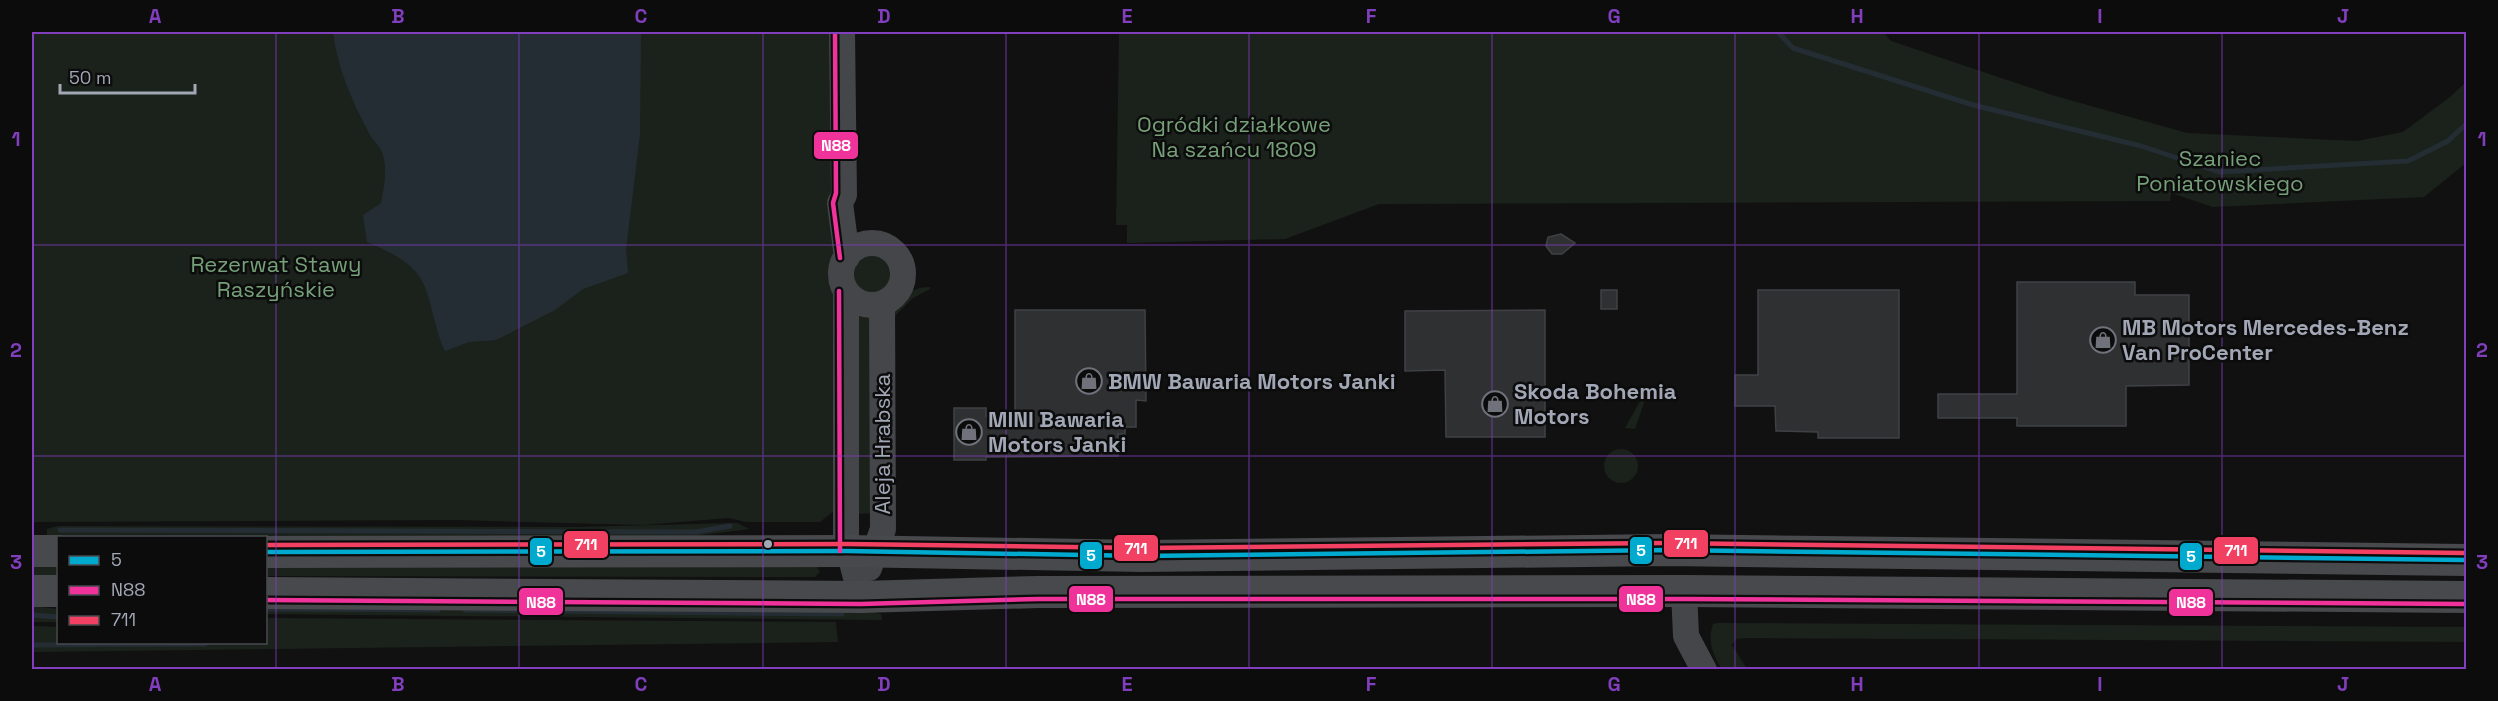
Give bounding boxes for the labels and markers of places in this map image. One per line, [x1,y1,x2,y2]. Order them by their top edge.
place label: MB Motors Mercedes-Benz Van ProCenter [2122,313,2409,366]
shop icon: MB Motors Mercedes-Benz Van ProCenter [2088,325,2118,355]
shop icon: BMW Bawaria Motors Janki [1074,366,1104,396]
place label: BMW Bawaria Motors Janki [1108,367,1396,395]
place label: Skoda Bohemia Motors [1514,377,1677,430]
shop icon: Skoda Bohemia Motors [1480,389,1510,419]
place label: MINI Bawaria Motors Janki [988,405,1126,458]
shop icon: MINI Bawaria Motors Janki [954,417,984,447]
unlabelled marker [762,538,774,550]

